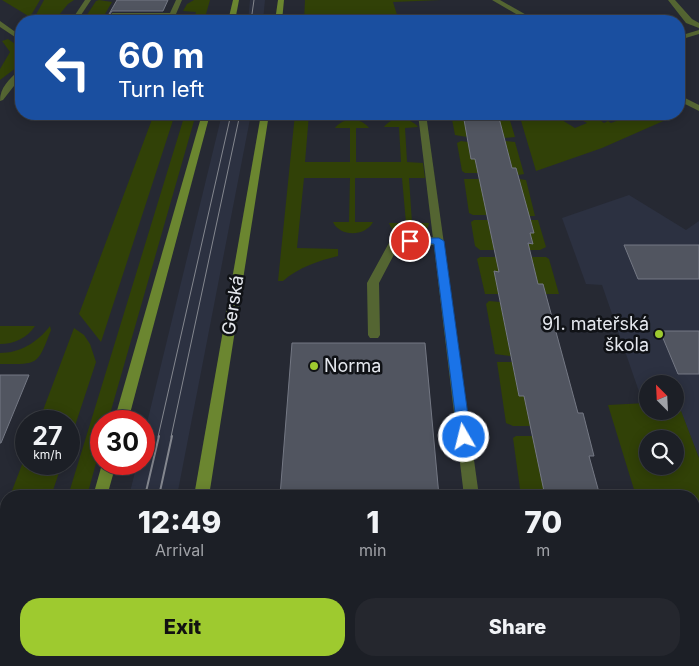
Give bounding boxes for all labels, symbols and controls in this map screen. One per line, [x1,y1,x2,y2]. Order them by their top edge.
text: 60 m [118,34,205,76]
icon: left [35,35,100,100]
text: Turn left [118,76,204,102]
pin [389,220,431,262]
icon: arrive [396,227,424,255]
street label: Gerská [217,274,248,336]
place label: 91. mateřská škola [542,313,649,355]
marker: 91. mateřská škola [653,328,665,340]
place label: Norma [324,355,381,376]
marker: Norma [308,360,320,372]
north arrow [639,375,684,420]
map controls [639,375,684,475]
speed limit sign: 30 [90,410,155,475]
position arrow [437,410,489,462]
text: 27 [32,421,63,451]
button: search [639,430,684,475]
text: km/h [33,447,62,462]
text: 12:49 [138,504,221,540]
text: 1 [366,504,379,540]
text: 70 [524,504,562,540]
text: Arrival [155,540,204,560]
text: min [359,540,386,560]
text: m [536,540,550,560]
button: Exit [20,598,345,656]
button: Share [355,598,680,656]

